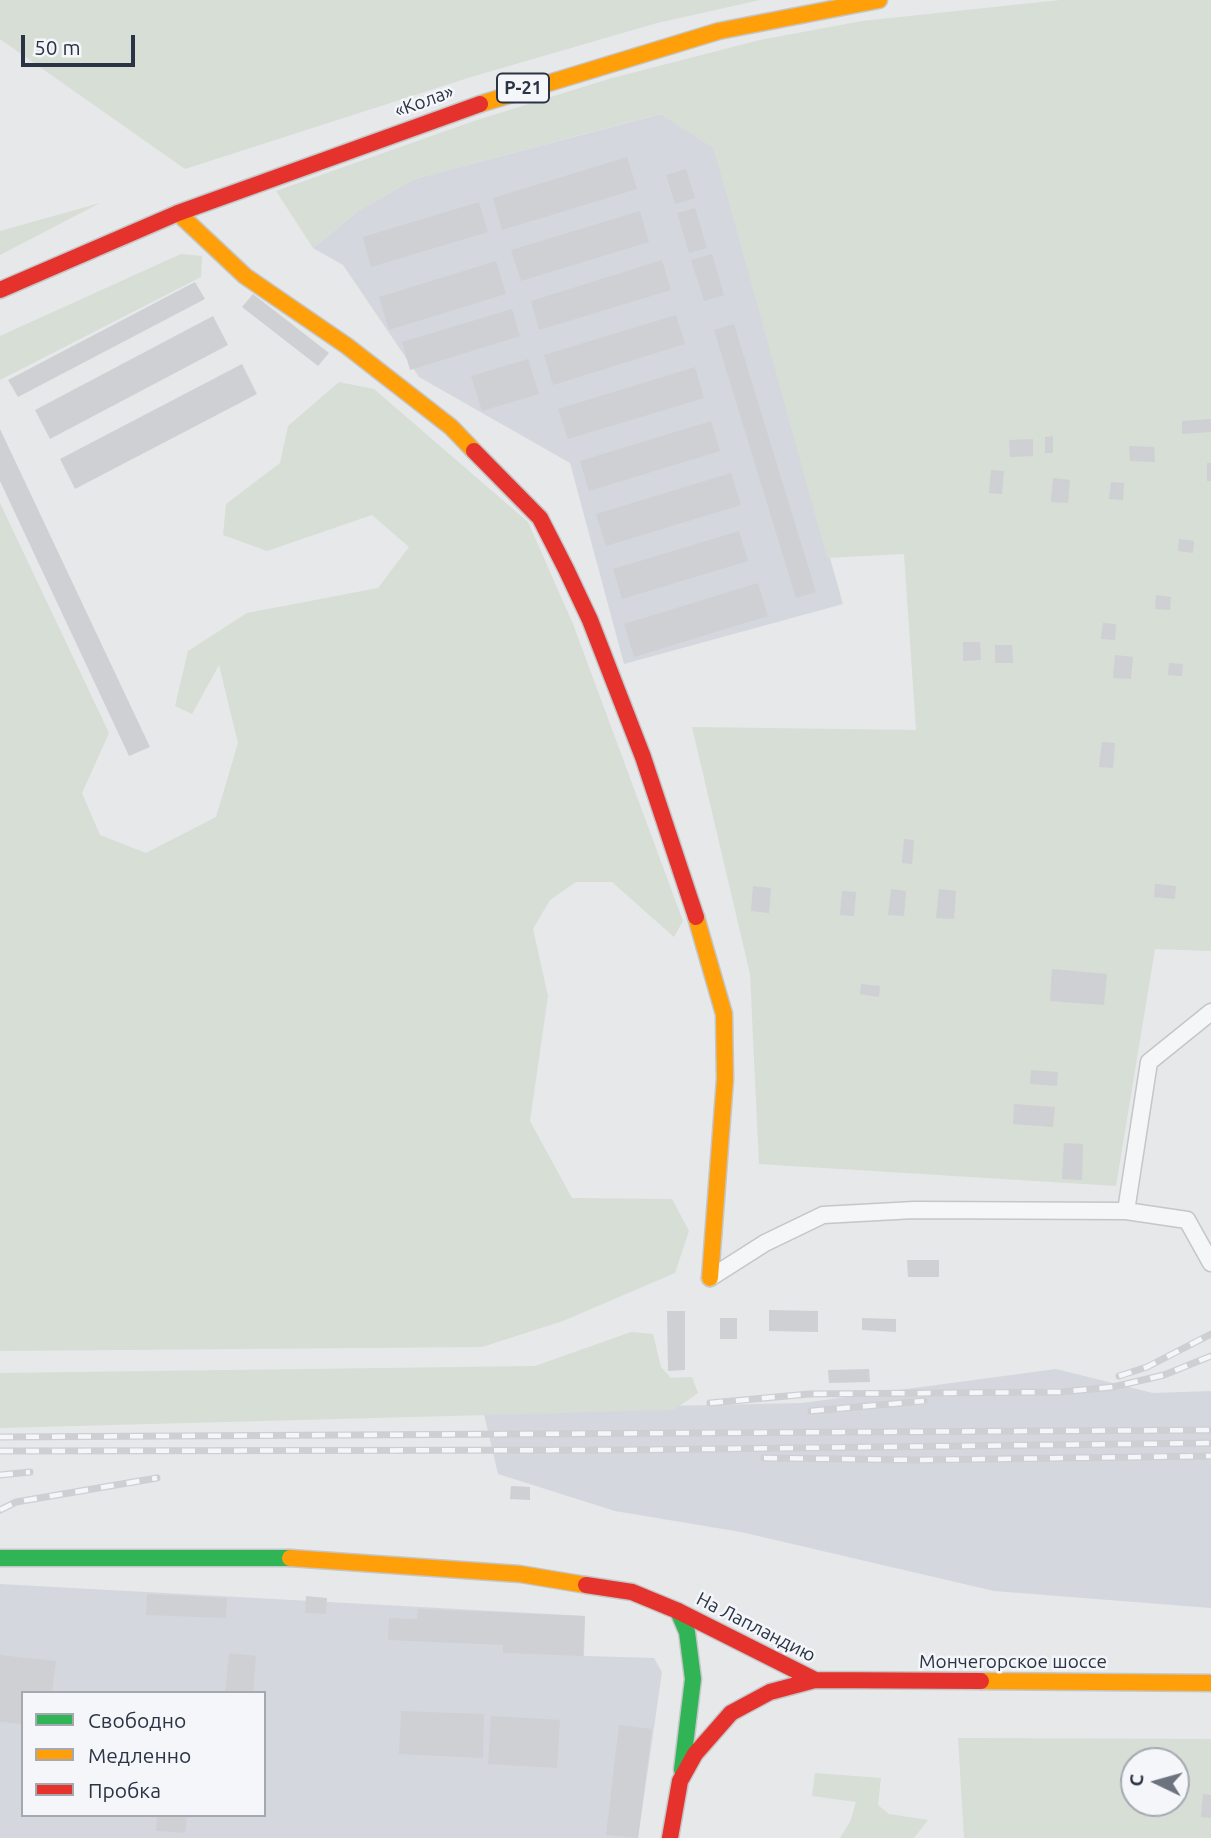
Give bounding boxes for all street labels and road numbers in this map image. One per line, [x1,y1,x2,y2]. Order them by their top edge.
road number: Р-21 [497,74,549,102]
street label: «Кола» [391,80,457,122]
street label: На Лапландию [693,1587,819,1667]
street label: Мончегорское шоссе [919,1651,1107,1673]

